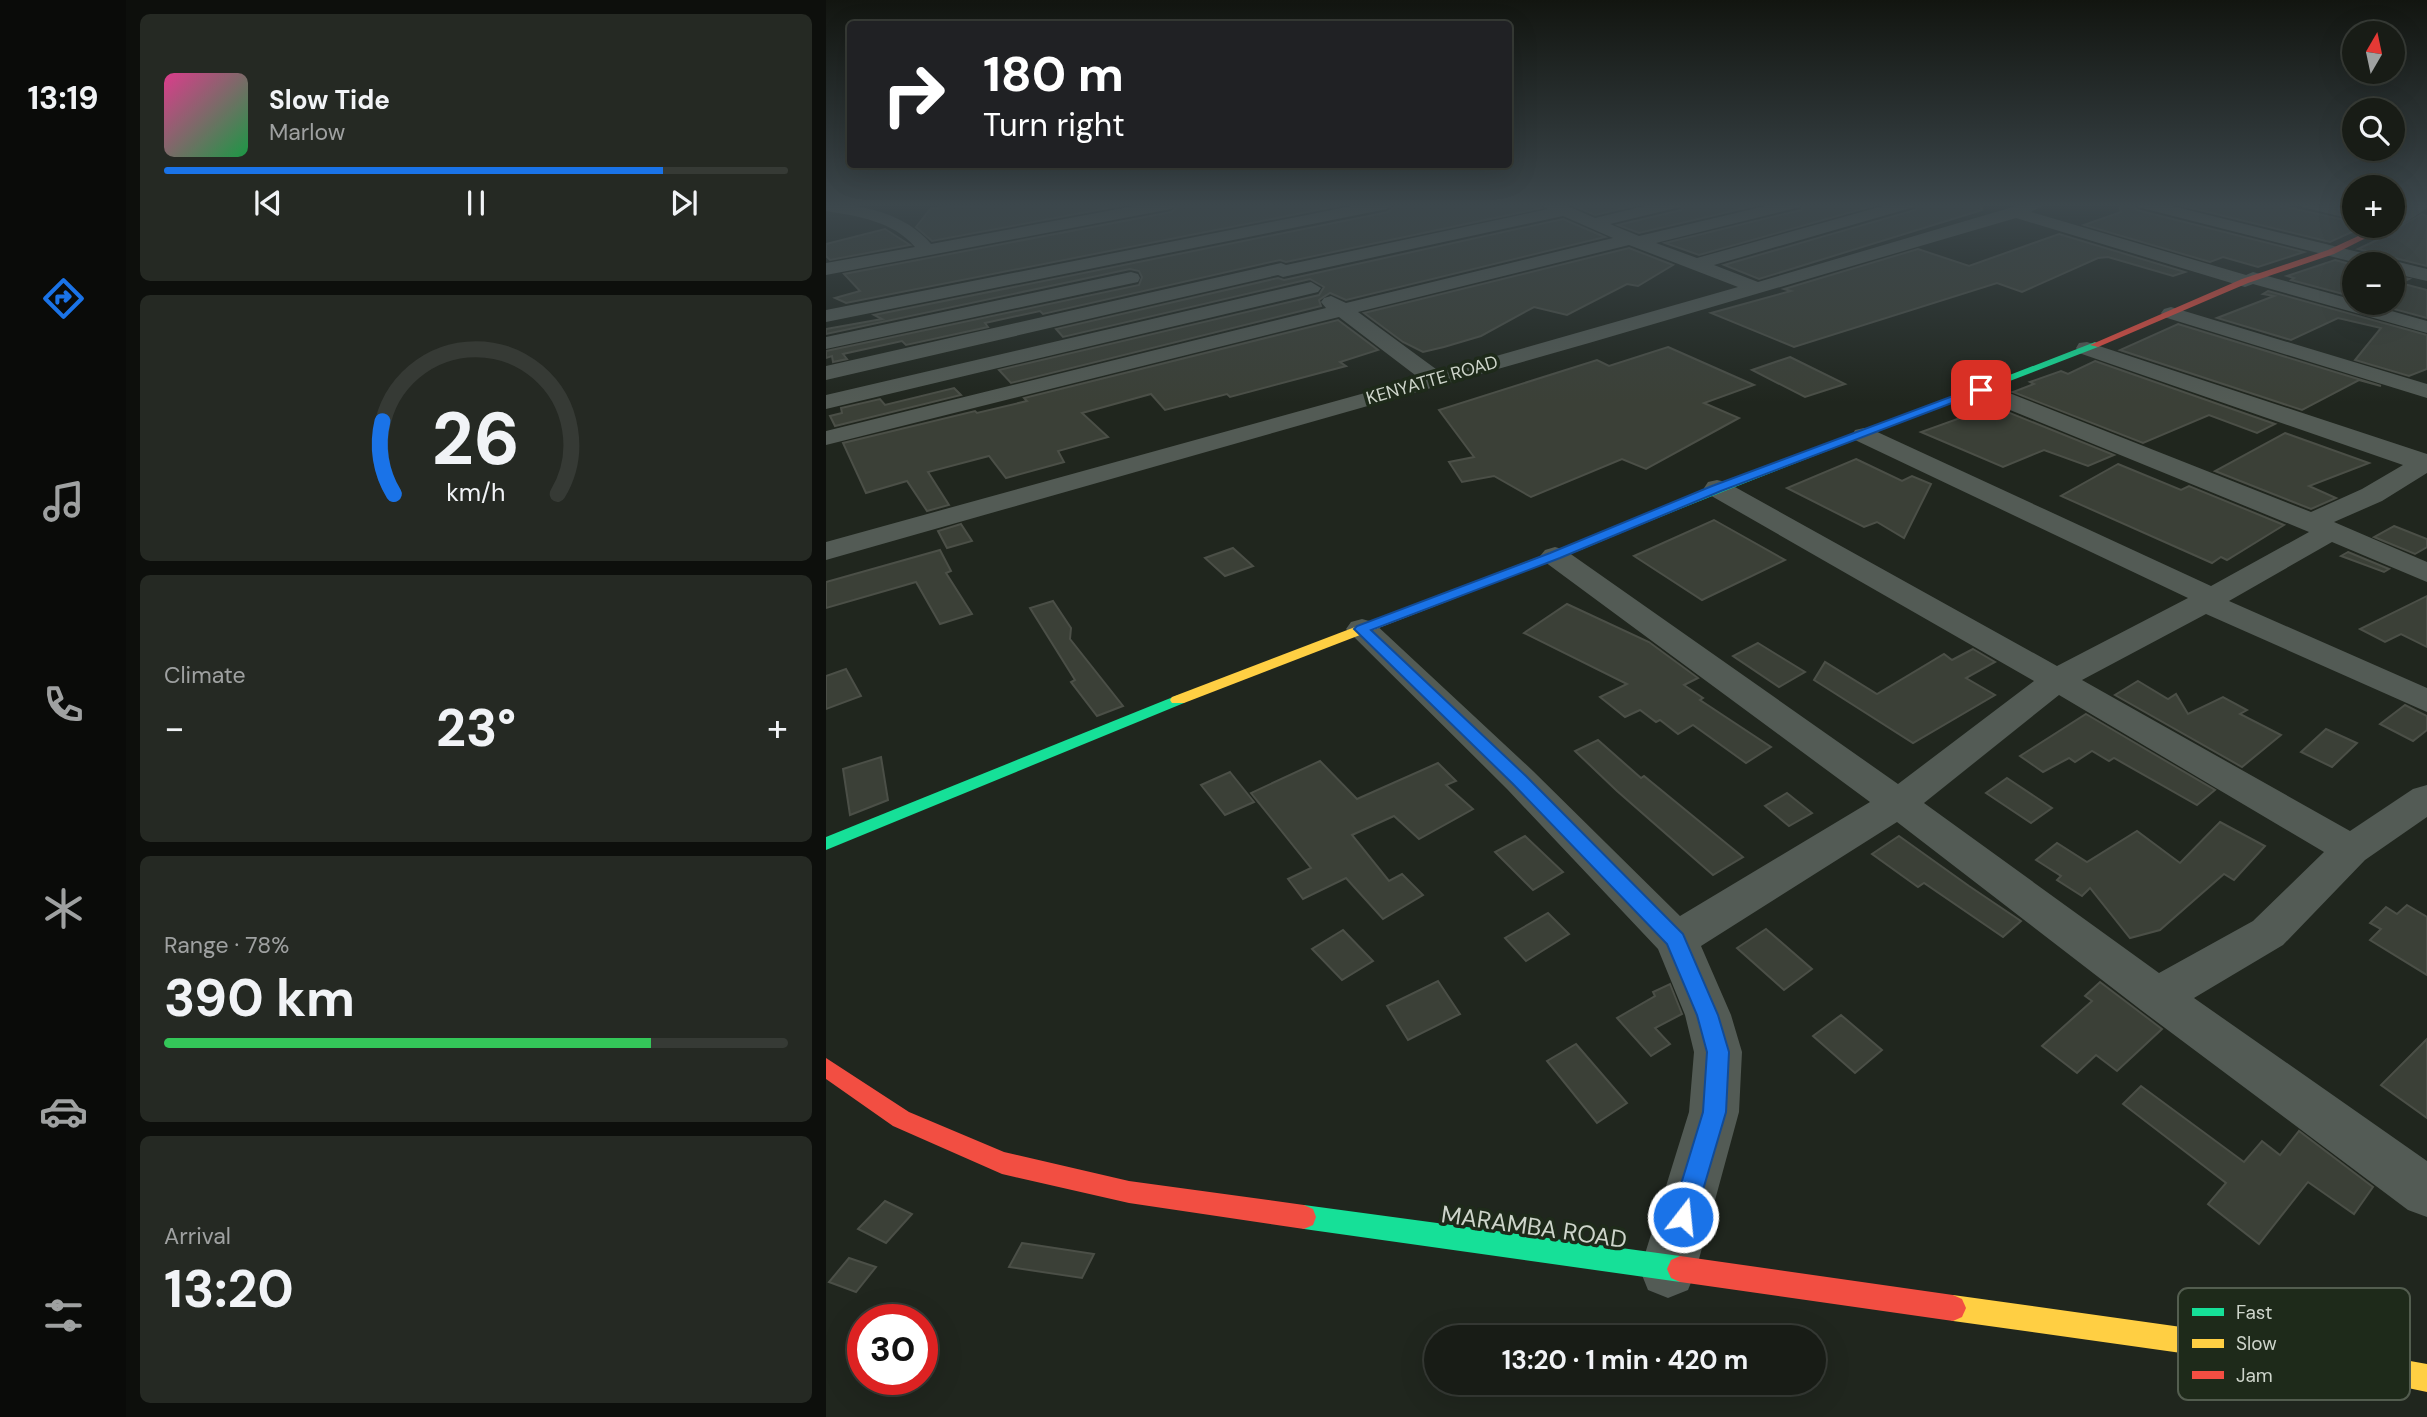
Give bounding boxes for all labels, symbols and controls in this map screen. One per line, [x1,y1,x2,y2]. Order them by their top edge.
north arrow [2342,21,2404,84]
map controls [2342,21,2405,315]
text: 180 m [983,42,1124,106]
icon: right [868,49,959,140]
text: 13:19 [27,77,99,119]
text: Slow Tide [269,83,390,117]
button: search [2342,98,2405,161]
text: Turn right [983,104,1125,146]
text: Marlow [269,117,345,147]
button: + [2342,175,2405,238]
icon: previous [249,184,287,222]
icon: pause [457,184,495,222]
icon: next [665,184,703,222]
button: − [2342,252,2405,315]
icon: directions [39,274,88,323]
street label: KENYATTE ROAD [1363,350,1501,410]
pin [1951,360,2011,420]
icon: arrive [1962,371,2000,409]
text: 26 [432,392,520,487]
text: km/h [446,476,506,509]
icon: music [39,477,88,526]
text: Climate [164,660,246,690]
icon: phone [39,680,88,729]
text: 23° [436,694,516,762]
text: − [164,703,185,753]
text: + [767,703,788,753]
icon: climate [39,884,88,933]
text: Range · 78% [164,930,289,960]
text: 390 km [164,964,355,1032]
icon: car [39,1087,88,1136]
position arrow [1646,1180,1720,1254]
street label: MARAMBA ROAD [1439,1198,1629,1255]
text: Arrival [164,1221,231,1251]
text: 13:20 [164,1255,294,1323]
legend [2178,1288,2410,1400]
icon: filters [39,1291,88,1340]
text: Fast [2236,1300,2272,1325]
speed limit sign: 30 [847,1304,938,1395]
text: Slow [2236,1331,2277,1356]
text: 13:20 · 1 min · 420 m [1502,1343,1748,1377]
text: Jam [2236,1363,2273,1388]

